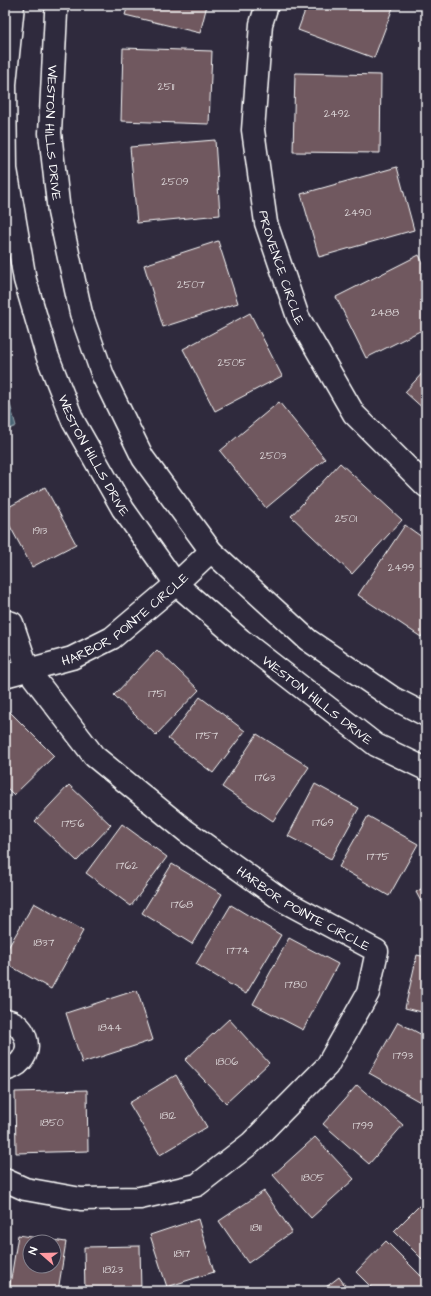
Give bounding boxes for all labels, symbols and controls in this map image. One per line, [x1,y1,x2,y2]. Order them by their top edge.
street label: WESTON HILLS DRIVE [40,65,66,202]
house number: 2511 [158,79,175,94]
house number: 2492 [324,106,351,121]
house number: 2509 [161,174,189,189]
house number: 2490 [345,205,372,220]
street label: PROVENCE CIRCLE [254,209,309,328]
house number: 2507 [177,277,205,292]
house number: 2488 [371,305,399,320]
house number: 2505 [218,355,247,370]
street label: WESTON HILLS DRIVE [53,392,133,520]
house number: 2503 [260,448,287,463]
house number: 2501 [335,511,358,526]
house number: 1913 [33,523,48,538]
house number: 2499 [388,560,414,575]
street label: HARBOR POINTE CIRCLE [60,569,193,670]
street label: WESTON HILLS DRIVE [258,652,376,749]
house number: 1751 [148,686,166,701]
house number: 1757 [196,728,219,743]
house number: 1763 [255,770,276,785]
house number: 1769 [312,815,334,830]
house number: 1756 [62,816,85,831]
house number: 1775 [367,849,390,864]
house number: 1762 [116,858,138,873]
street label: HARBOR POINTE CIRCLE [233,862,373,956]
house number: 1768 [171,897,193,912]
house number: 1837 [34,935,55,950]
house number: 1774 [227,943,250,958]
house number: 1780 [285,977,307,992]
house number: 1844 [98,1020,122,1035]
house number: 1793 [393,1048,413,1063]
house number: 1806 [216,1054,238,1069]
house number: 1812 [160,1108,177,1123]
house number: 1850 [40,1115,64,1130]
house number: 1799 [353,1118,373,1133]
house number: 1805 [301,1170,325,1185]
house number: 1811 [250,1220,262,1235]
north arrow [22,1234,62,1274]
text: N [25,1245,41,1257]
house number: 1817 [174,1246,191,1261]
house number: 1823 [103,1262,124,1277]

